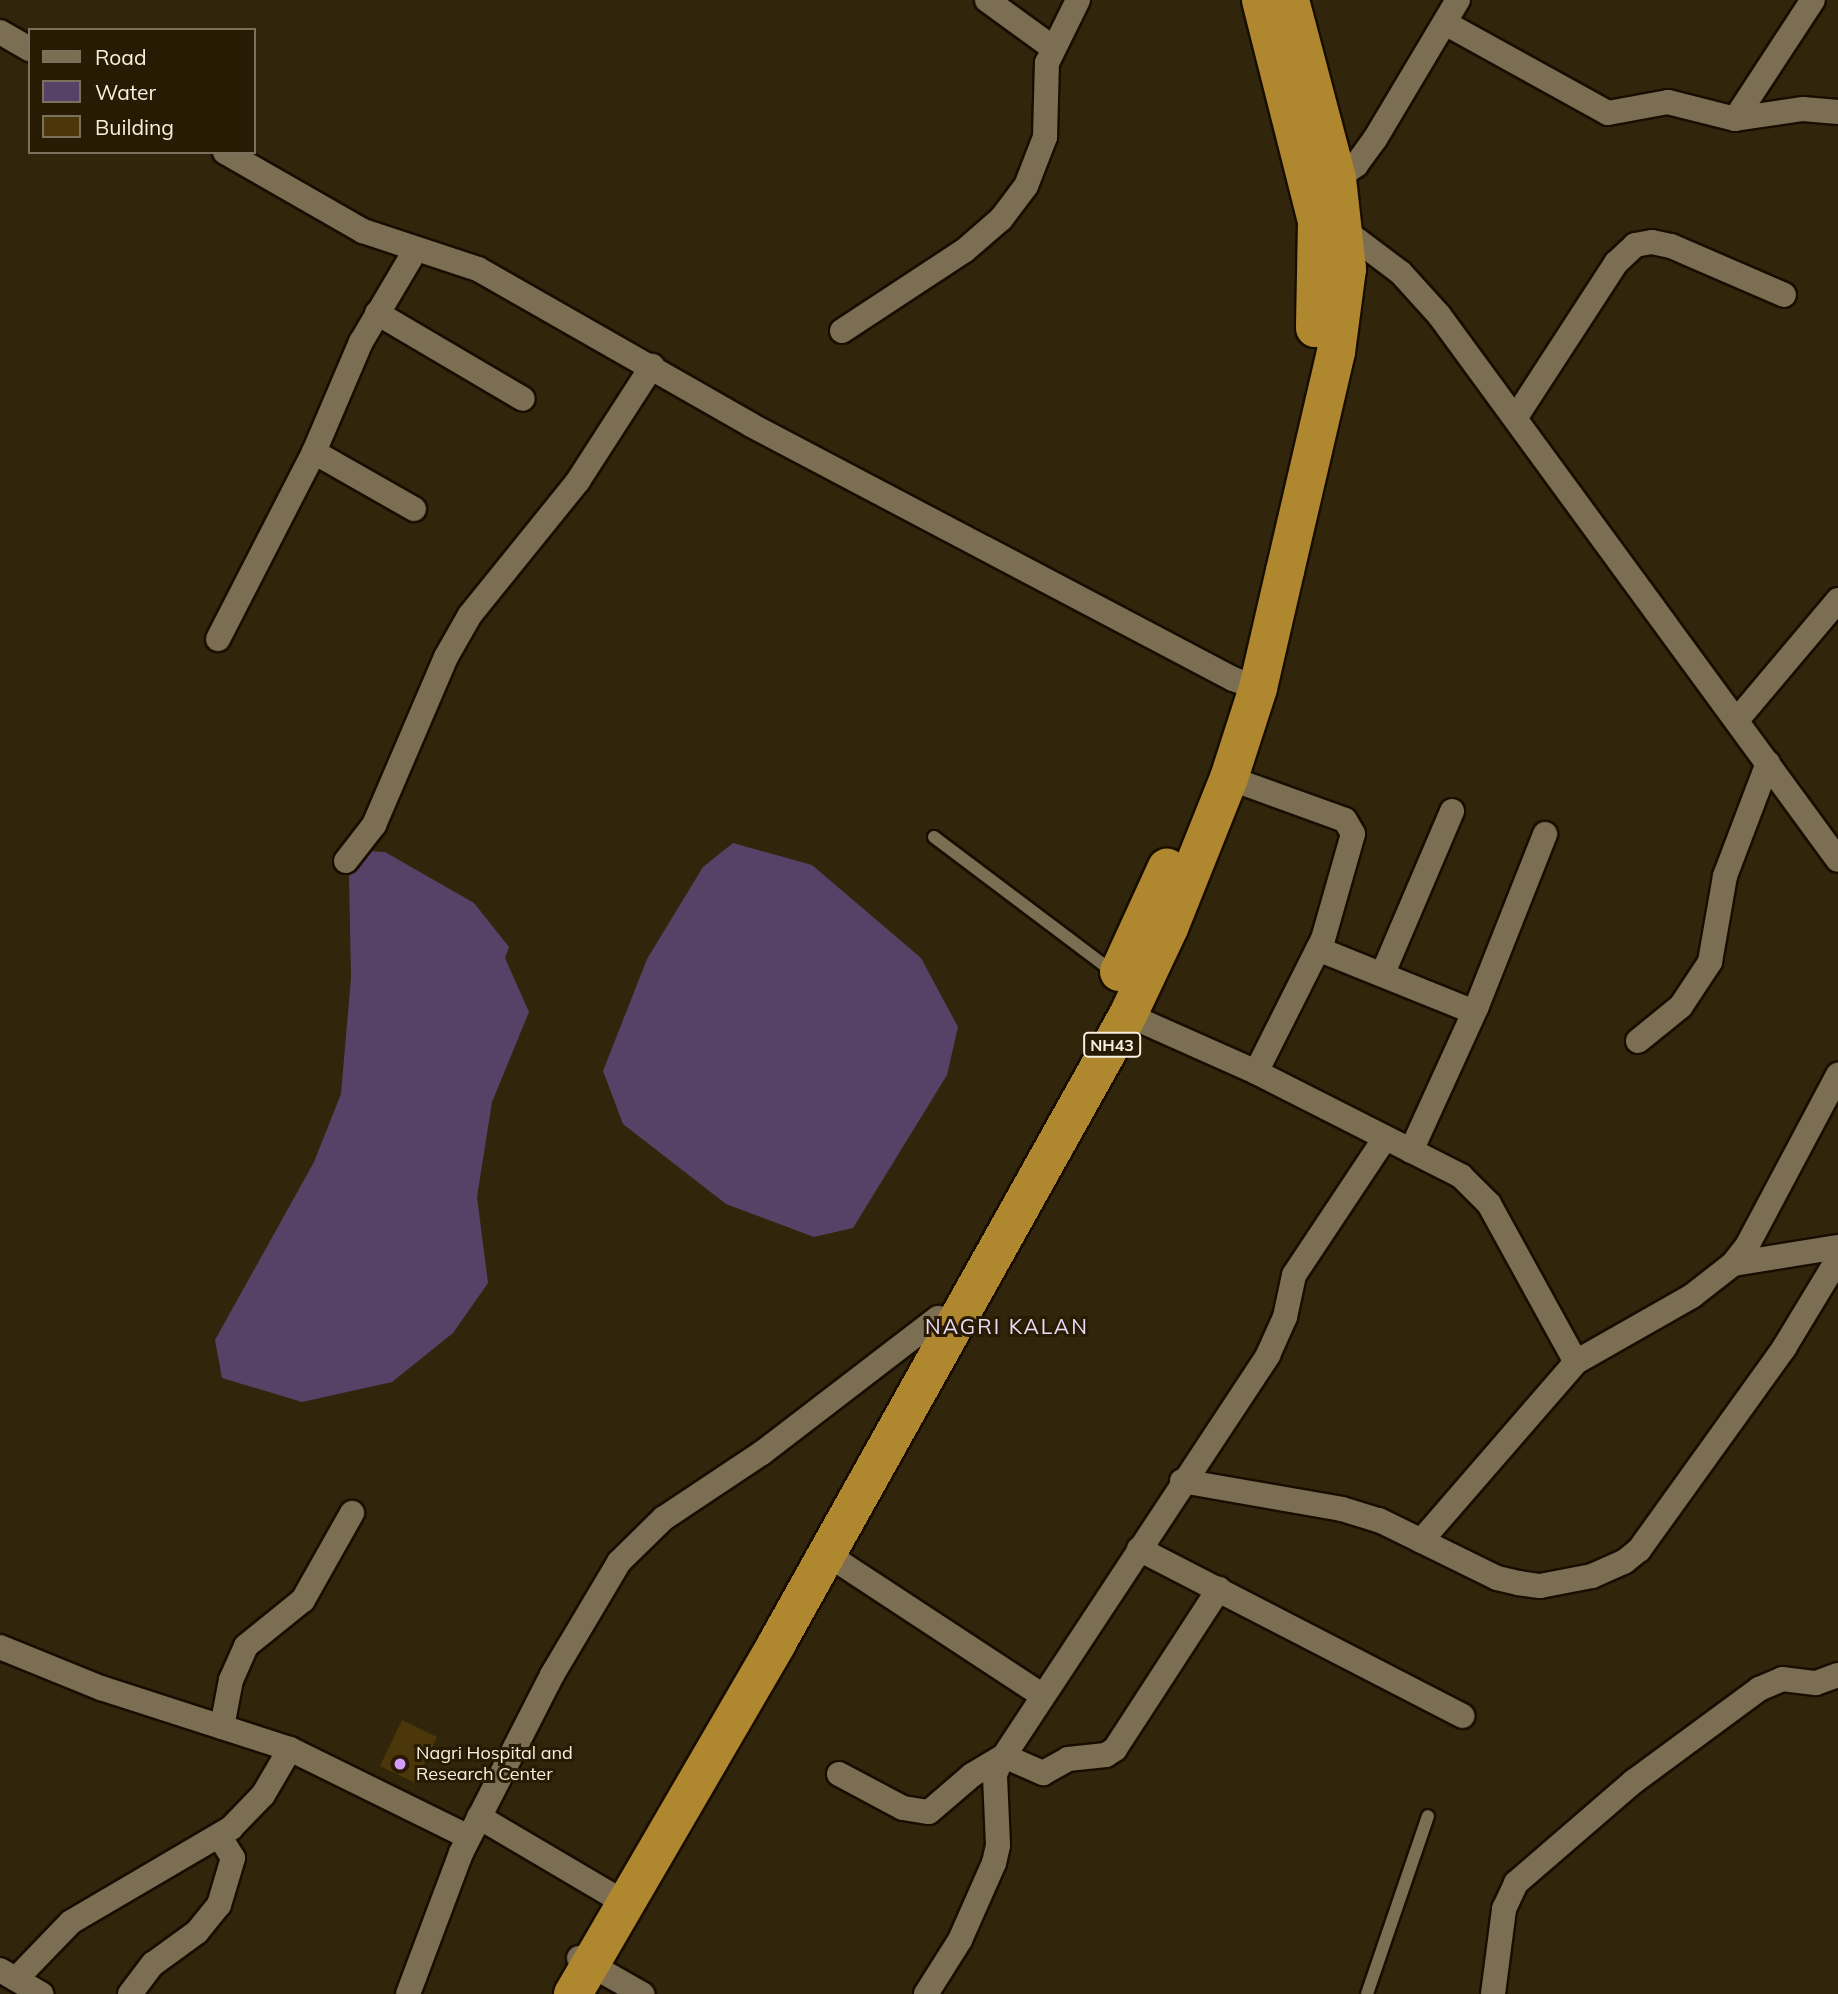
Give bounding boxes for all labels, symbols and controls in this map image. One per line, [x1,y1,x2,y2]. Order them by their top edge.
legend [28,28,256,154]
text: Road [95,44,146,70]
text: Water [95,79,156,105]
text: Building [95,114,174,140]
road number: NH43 [1082,1032,1142,1058]
district label: NAGRI KALAN [926,1313,1088,1339]
place label: Nagri Hospital and Research Center [416,1743,573,1786]
marker: Nagri Hospital and Research Center [390,1754,410,1774]

